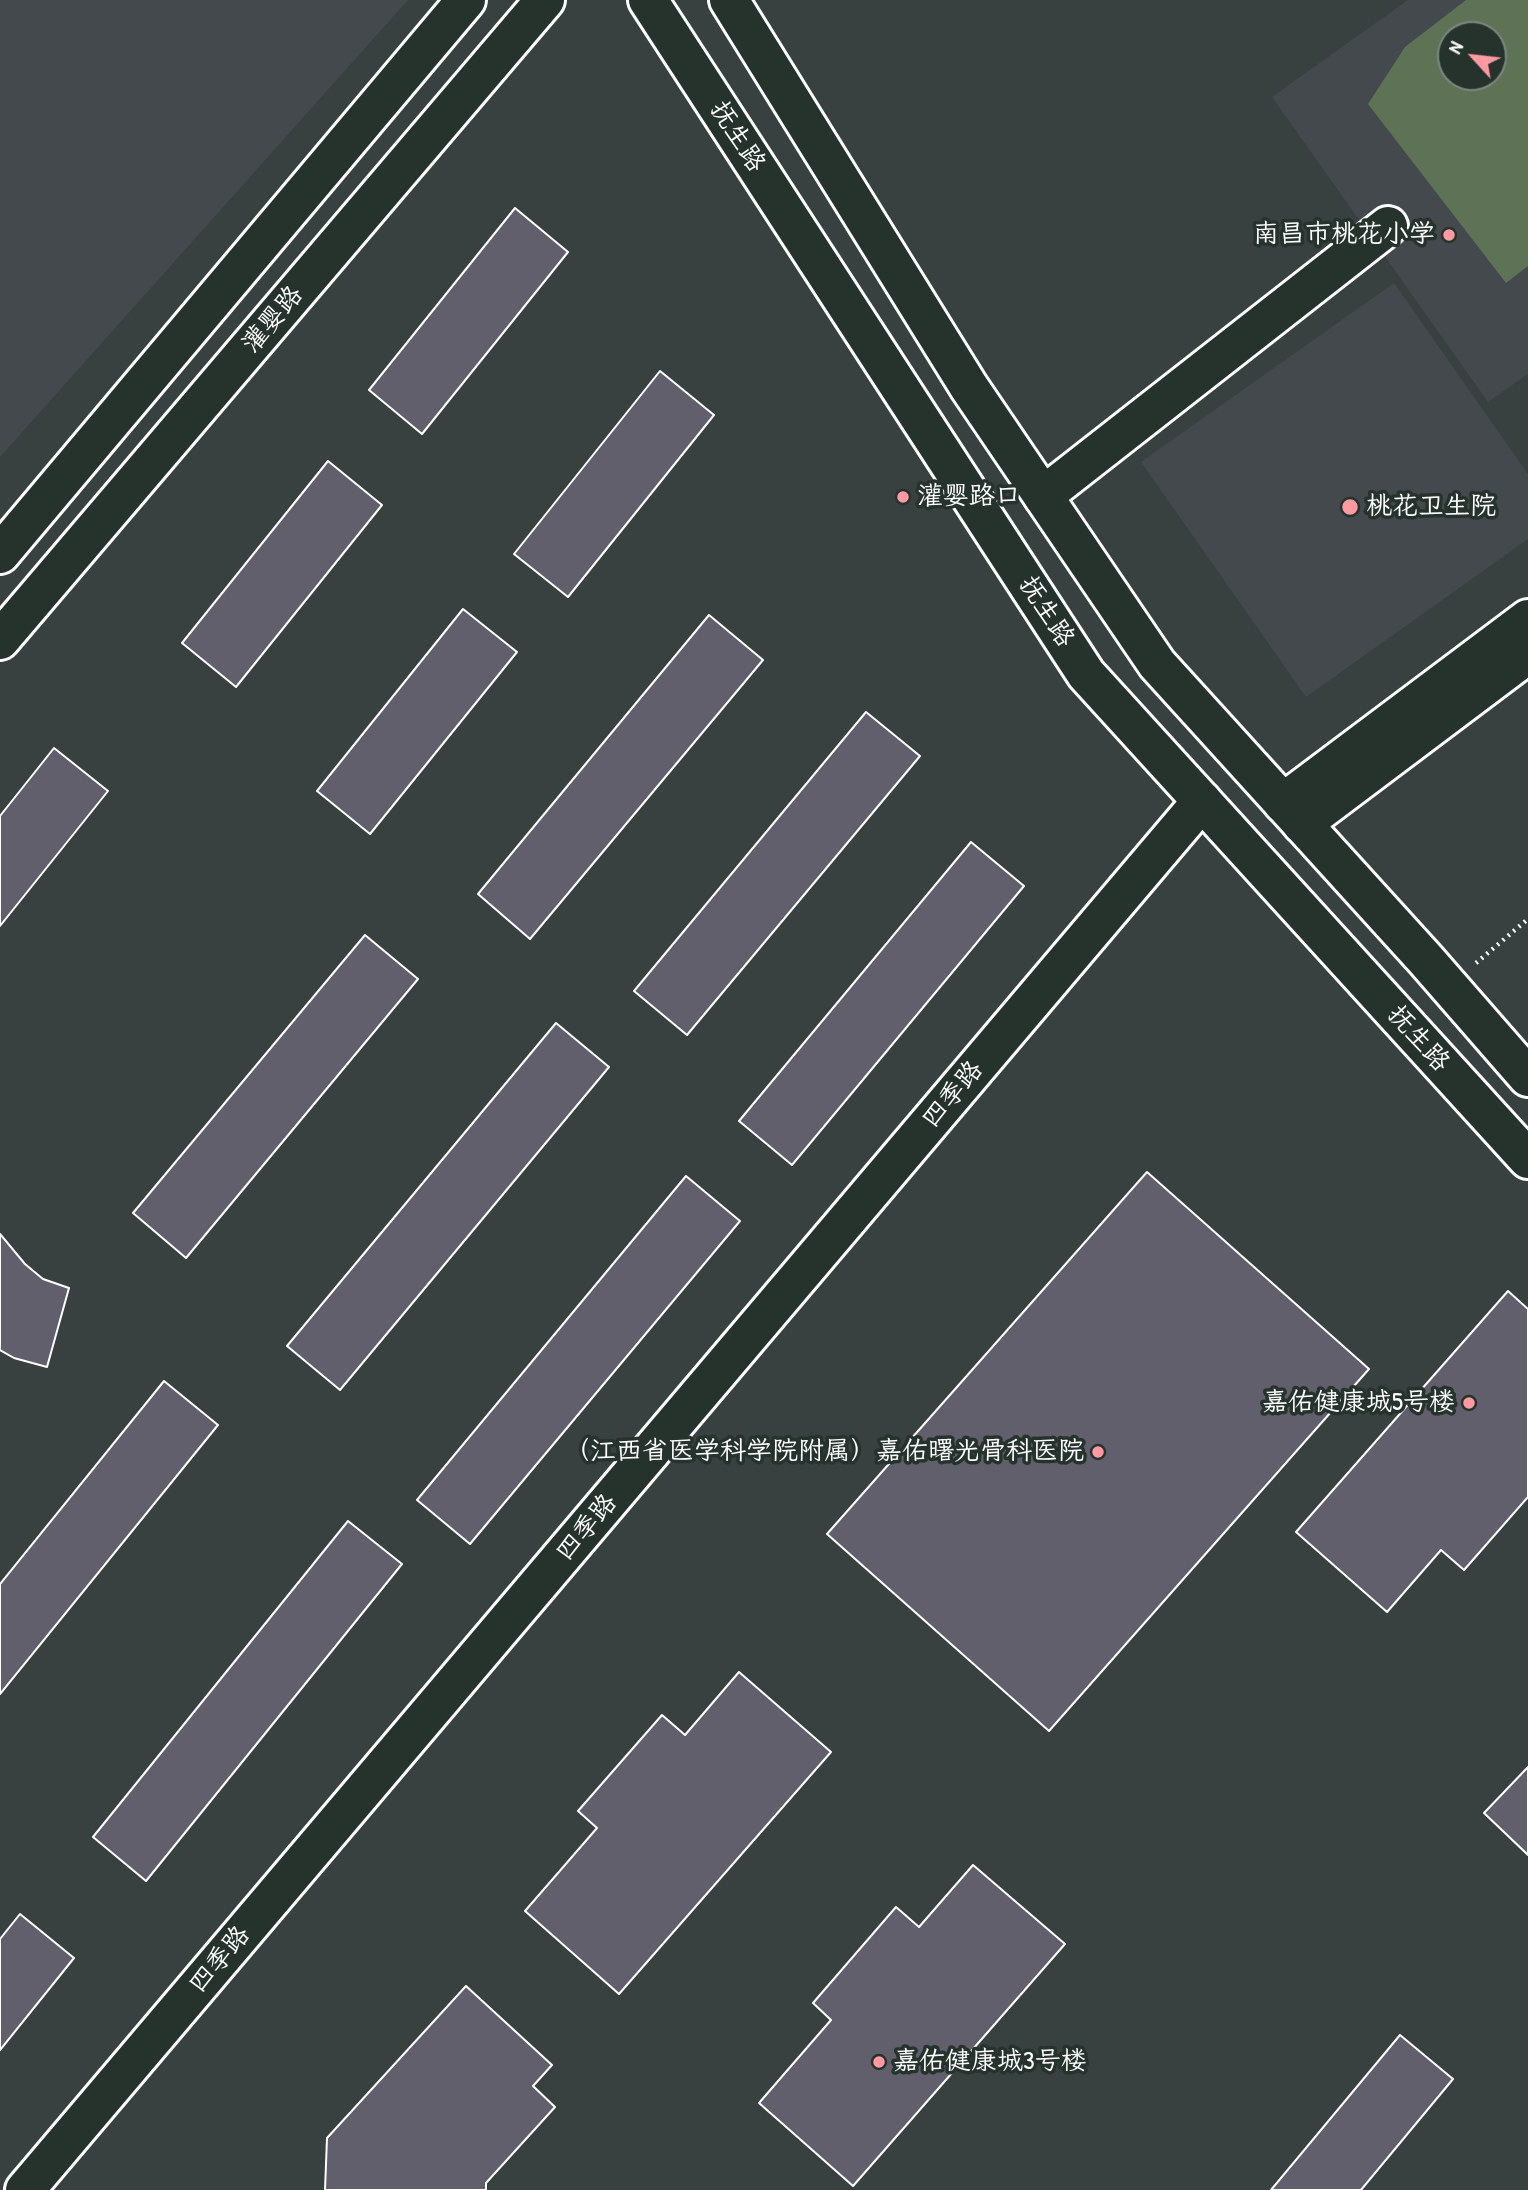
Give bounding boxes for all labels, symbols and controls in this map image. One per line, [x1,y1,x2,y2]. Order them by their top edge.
north arrow [1437,21,1507,91]
text: N [1441,37,1469,58]
street label: 抚生路 [703,96,771,178]
place label: 南昌市桃花小学 [1253,219,1435,251]
marker: 南昌市桃花小学 [1441,227,1457,243]
street label: 灌婴路 [236,280,310,360]
place label: 灌婴路口 [917,481,1021,513]
marker: 灌婴路口 [895,489,911,505]
place label: 桃花卫生院 [1366,491,1496,523]
marker: 桃花卫生院 [1340,497,1360,517]
street label: 抚生路 [1012,571,1080,653]
street label: 抚生路 [1380,1000,1456,1078]
street label: 四季路 [916,1055,990,1135]
place label: 嘉佑健康城5号楼 [1262,1387,1455,1419]
marker: 嘉佑健康城5号楼 [1461,1395,1477,1411]
place label: （江西省医学科学院附属）嘉佑曙光骨科医院 [564,1436,1084,1468]
marker: （江西省医学科学院附属）嘉佑曙光骨科医院 [1090,1444,1106,1460]
street label: 四季路 [550,1488,624,1568]
street label: 四季路 [183,1920,257,2000]
place label: 嘉佑健康城3号楼 [893,2046,1087,2078]
marker: 嘉佑健康城3号楼 [871,2054,887,2070]

